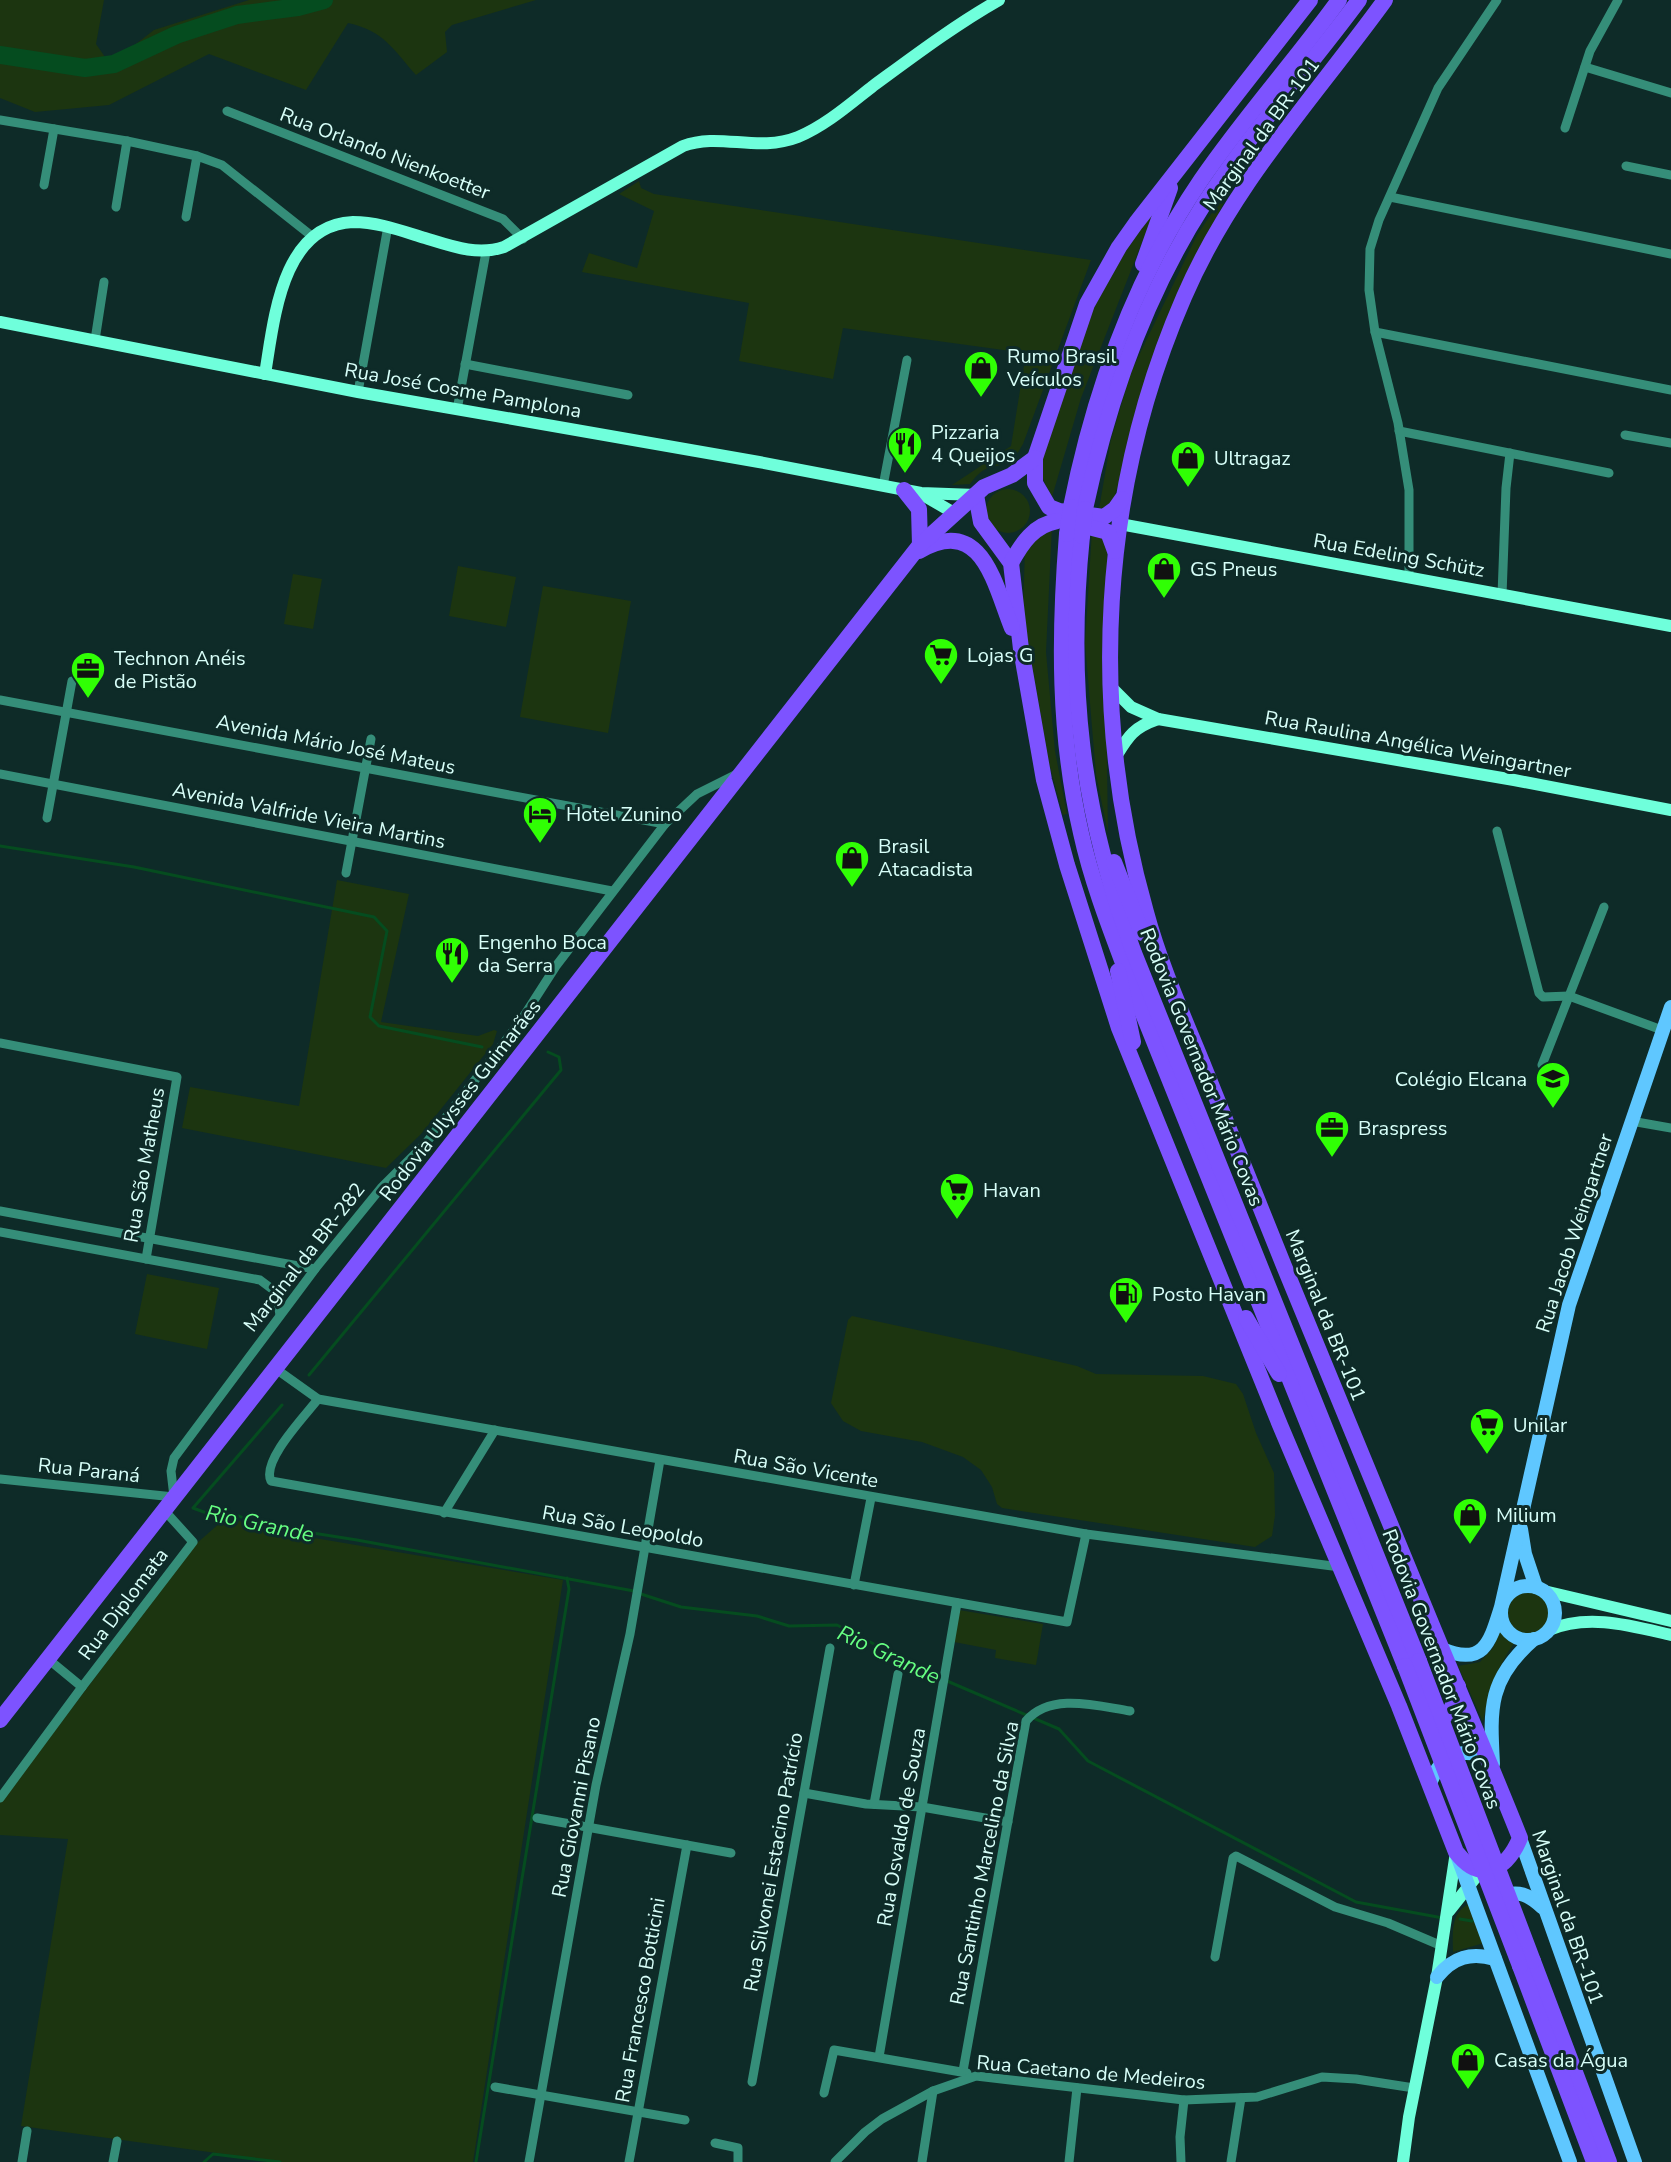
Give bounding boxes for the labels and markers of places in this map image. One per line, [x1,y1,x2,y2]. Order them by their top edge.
place label: Rumo Brasil Veículos [1006,343,1116,393]
shop icon: Rumo Brasil Veículos [962,349,1000,399]
place label: Pizzaria 4 Queijos [931,419,1015,469]
restaurant icon: Pizzaria 4 Queijos [886,425,924,475]
shop icon: Ultragaz [1169,439,1207,489]
place label: Ultragaz [1214,445,1291,472]
shop icon: GS Pneus [1145,550,1183,600]
place label: GS Pneus [1190,556,1277,583]
supermarket icon: Lojas G [922,636,960,686]
place label: Lojas G [967,642,1033,669]
place label: Technon Anéis de Pistão [114,645,246,695]
office icon: Technon Anéis de Pistão [69,650,107,700]
hotel icon: Hotel Zunino [521,795,559,845]
place label: Hotel Zunino [566,801,682,828]
place label: Brasil Atacadista [878,833,973,883]
shop icon: Brasil Atacadista [833,839,871,889]
place label: Engenho Boca da Serra [478,929,607,979]
restaurant icon: Engenho Boca da Serra [433,935,471,985]
school or university icon: Colégio Elcana [1534,1060,1572,1110]
place label: Colégio Elcana [1395,1066,1527,1093]
office icon: Braspress [1313,1109,1351,1159]
place label: Braspress [1358,1115,1447,1142]
supermarket icon: Havan [938,1171,976,1221]
place label: Havan [983,1177,1041,1204]
fuel station icon: Posto Havan [1107,1275,1145,1325]
place label: Posto Havan [1152,1281,1266,1308]
supermarket icon: Unilar [1468,1406,1506,1456]
place label: Unilar [1513,1412,1567,1439]
shop icon: Milium [1451,1496,1489,1546]
place label: Milium [1496,1502,1557,1529]
shop icon: Casas da Água [1449,2041,1487,2091]
place label: Casas da Água [1494,2047,1628,2074]

